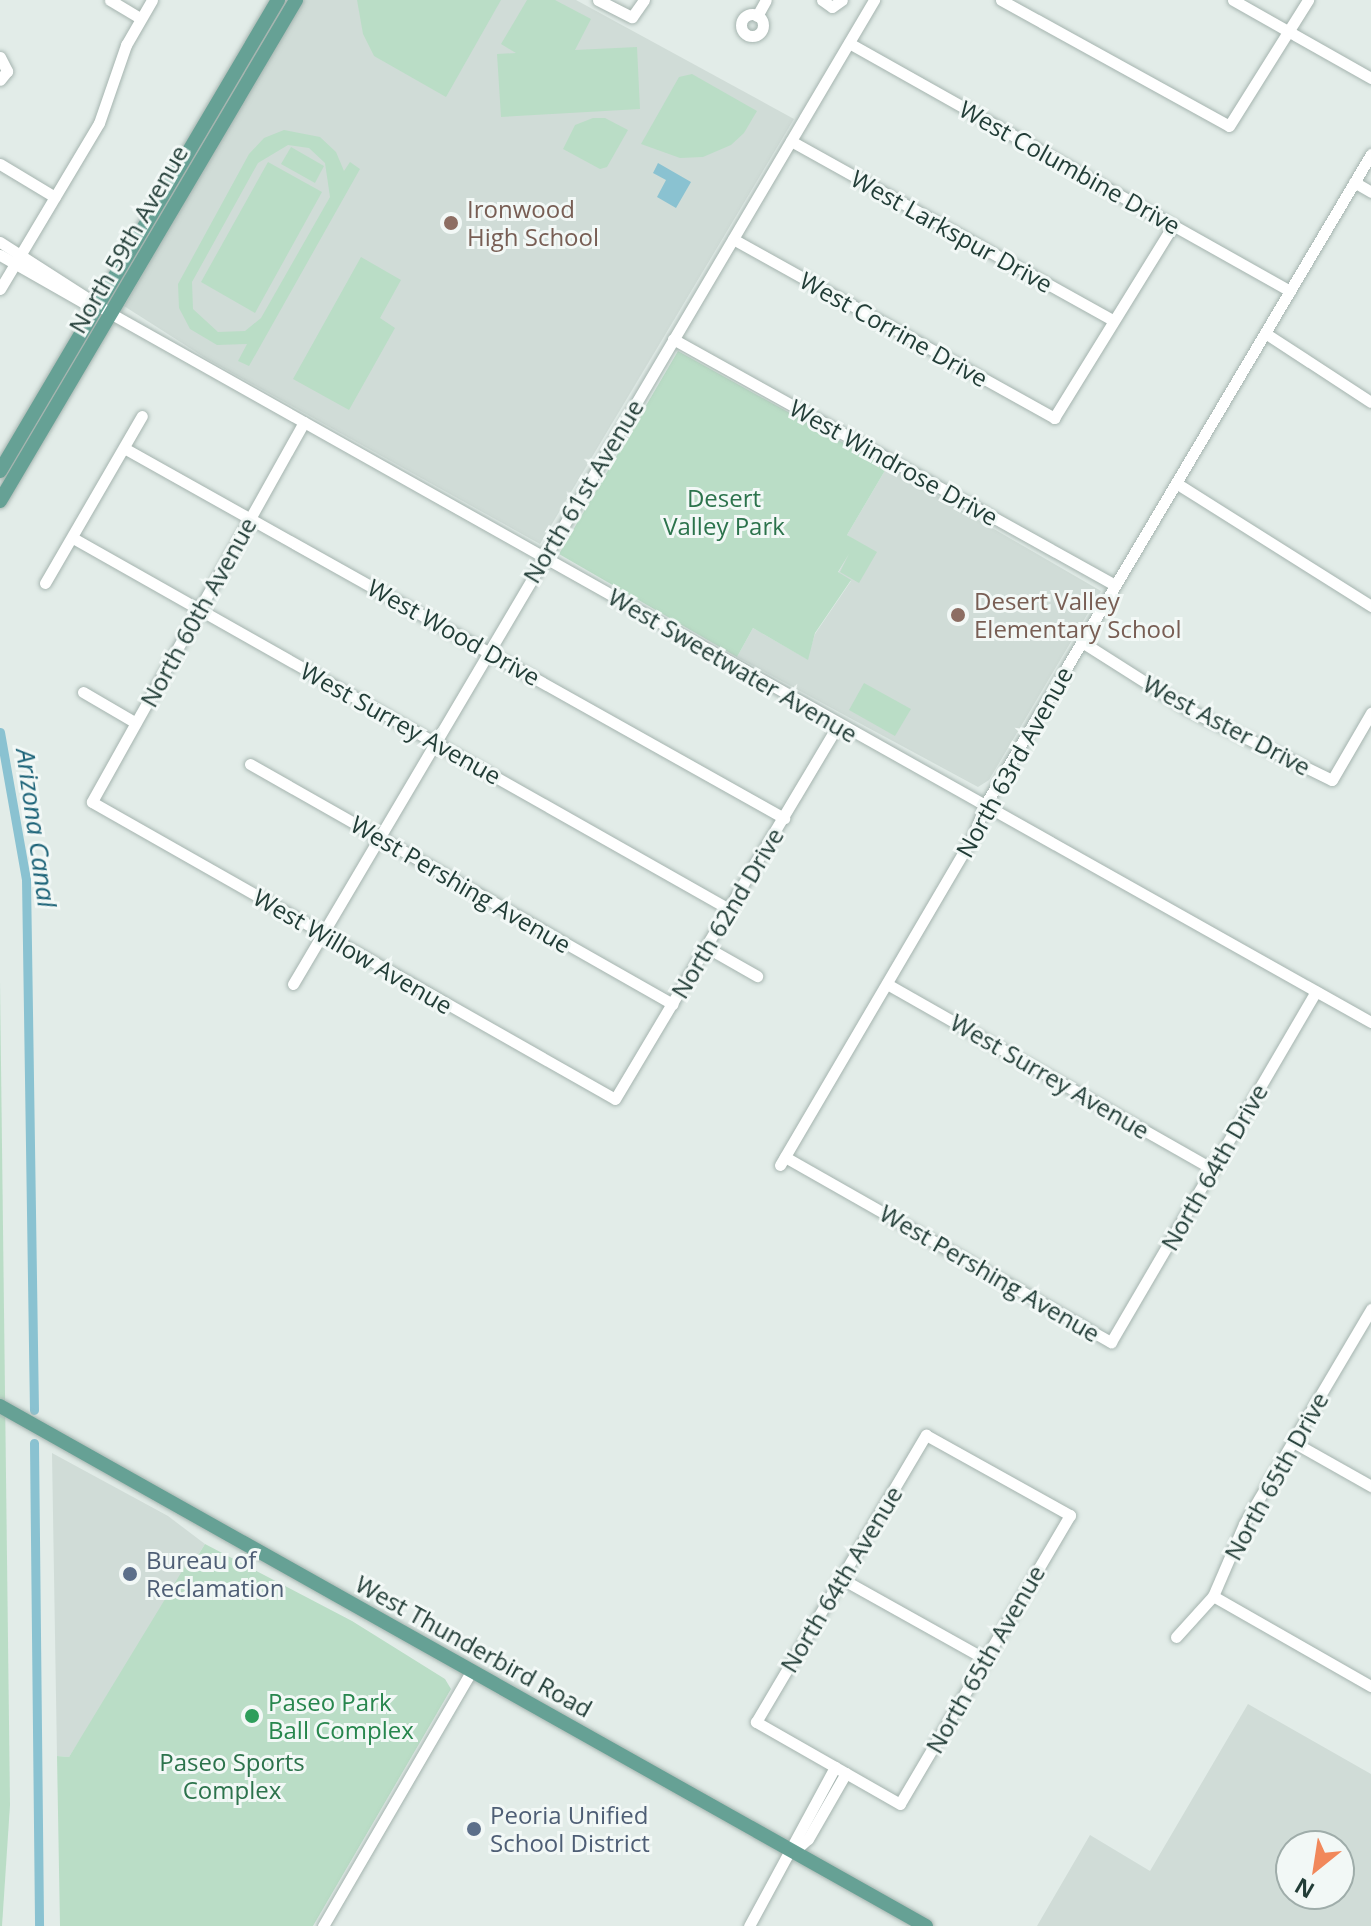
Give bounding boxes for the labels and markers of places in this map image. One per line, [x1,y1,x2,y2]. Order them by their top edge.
place label: Ironwood High School [467,195,599,251]
marker: Ironwood High School [442,214,460,232]
place label: Desert Valley Elementary School [974,587,1182,643]
marker: Desert Valley Elementary School [949,606,967,624]
place label: Bureau of Reclamation [146,1546,285,1602]
marker: Bureau of Reclamation [121,1565,139,1583]
place label: Paseo Park Ball Complex [268,1688,414,1744]
marker: Paseo Park Ball Complex [243,1707,261,1725]
place label: Peoria Unified School District [490,1801,650,1857]
marker: Peoria Unified School District [465,1820,483,1838]

